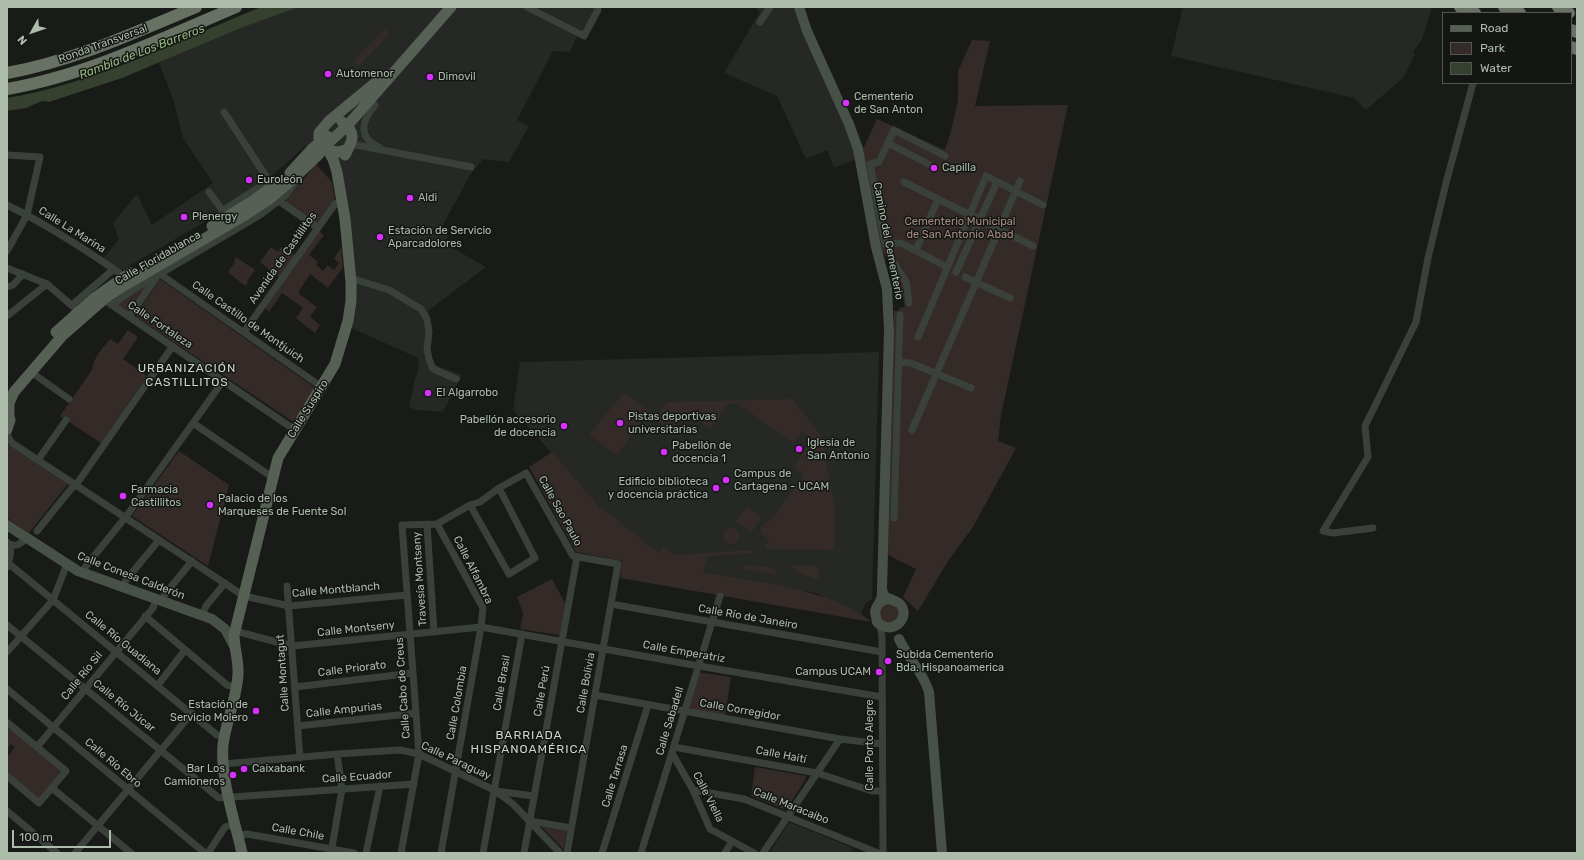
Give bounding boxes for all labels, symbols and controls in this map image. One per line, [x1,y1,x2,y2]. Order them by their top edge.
north arrow [12,12,52,52]
legend [1442,12,1572,84]
water label: Rambla de Los Barreros [77,21,207,83]
text: Road [1480,21,1508,35]
street label: Ronda Transversal [57,22,149,66]
text: N [15,33,30,47]
text: Park [1480,41,1505,55]
text: Water [1480,61,1512,75]
place label: Automenor [336,67,394,81]
marker: Automenor [323,69,333,79]
place label: Dimovil [438,70,476,84]
marker: Dimovil [425,72,435,82]
place label: Cementerio de San Anton [854,90,923,116]
marker: Cementerio de San Anton [841,98,851,108]
place label: Capilla [942,161,976,175]
marker: Capilla [929,163,939,173]
place label: Euroleón [257,173,302,187]
marker: Euroleón [244,175,254,185]
street label: Camino del Cementerio [870,181,906,301]
place label: Aldi [418,191,437,205]
marker: Aldi [405,193,415,203]
street label: Calle La Marina [36,204,108,256]
street label: Avenida de Castillitos [246,209,320,307]
place label: Plenergy [192,210,237,224]
marker: Plenergy [179,212,189,222]
park label: Cementerio Municipal de San Antonio Abad [904,215,1016,241]
place label: Estación de Servicio Aparcadolores [388,224,491,250]
street label: Calle Floridablanca [113,228,203,288]
marker: Estación de Servicio Aparcadolores [375,232,385,242]
street label: Calle Castillo de Montjuich [189,278,307,366]
street label: Calle Fortaleza [125,298,195,352]
district label: URBANIZACIÓN CASTILLITOS [138,362,236,390]
street label: Calle Suspiro [285,377,331,441]
place label: El Algarrobo [436,386,498,400]
marker: El Algarrobo [423,388,433,398]
place label: Pistas deportivas universitarias [628,410,716,436]
place label: Pabellón accesorio de docencia [460,413,556,439]
marker: Pistas deportivas universitarias [615,418,625,428]
marker: Pabellón accesorio de docencia [559,421,569,431]
place label: Iglesia de San Antonio [807,436,869,462]
place label: Pabellón de docencia 1 [672,439,731,465]
marker: Iglesia de San Antonio [794,444,804,454]
marker: Pabellón de docencia 1 [659,447,669,457]
place label: Campus de Cartagena - UCAM [734,467,829,493]
street label: Calle Sao Paulo [535,474,585,548]
place label: Edificio biblioteca y docencia práctica [608,475,708,501]
marker: Campus de Cartagena - UCAM [721,475,731,485]
place label: Farmacia Castillitos [131,483,181,509]
marker: Edificio biblioteca y docencia práctica [711,483,721,493]
marker: Farmacia Castillitos [118,491,128,501]
place label: Palacio de los Marqueses de Fuente Sol [218,492,346,518]
marker: Palacio de los Marqueses de Fuente Sol [205,500,215,510]
street label: Travesía Montseny [410,531,430,627]
street label: Calle Alfambra [450,534,496,606]
street label: Calle Conesa Calderón [75,549,187,603]
street label: Calle Montblanch [291,580,381,600]
street label: Calle Río de Janeiro [697,602,799,632]
street label: Calle Río Guadiana [82,608,164,678]
street label: Calle Montseny [317,618,395,640]
street label: Calle Montagut [274,634,292,712]
street label: Calle Cabo de Creus [393,637,413,739]
street label: Calle Emperatriz [642,638,726,666]
place label: Subida Cementerio Bda. Hispanoamerica [896,648,1004,674]
street label: Calle Río Sil [58,649,106,703]
street label: Calle Bolivia [574,652,598,714]
street label: Calle Brasil [491,654,513,712]
marker: Subida Cementerio Bda. Hispanoamerica [883,656,893,666]
street label: Calle Priorato [317,658,387,680]
street label: Calle Perú [531,664,553,718]
street label: Calle Colombia [444,665,470,741]
place label: Campus UCAM [795,665,871,679]
marker: Campus UCAM [874,667,884,677]
street label: Calle Río Júcar [90,677,158,735]
street label: Calle Sabadell [653,685,687,757]
street label: Calle Corregidor [699,696,781,724]
place label: Estación de Servicio Molero [170,698,248,724]
street label: Calle Ampurias [305,699,383,721]
street label: Calle Porto Alegre [863,699,877,791]
marker: Estación de Servicio Molero [251,706,261,716]
district label: BARRIADA HISPANOAMÉRICA [471,729,587,757]
street label: Calle Río Ebro [82,735,144,791]
street label: Calle Paraguay [419,739,493,783]
street label: Calle Tarrasa [599,743,631,809]
street label: Calle Haití [755,744,807,766]
place label: Bar Los Camioneros [164,762,225,788]
place label: Caixabank [252,762,305,776]
marker: Caixabank [239,764,249,774]
street label: Calle Ecuador [322,768,392,786]
street label: Calle Viella [690,769,726,825]
marker: Bar Los Camioneros [228,770,238,780]
street label: Calle Maracaibo [751,785,831,827]
street label: Calle Chile [271,821,325,843]
scale bar [14,822,113,848]
text: 100 m [19,830,53,844]

